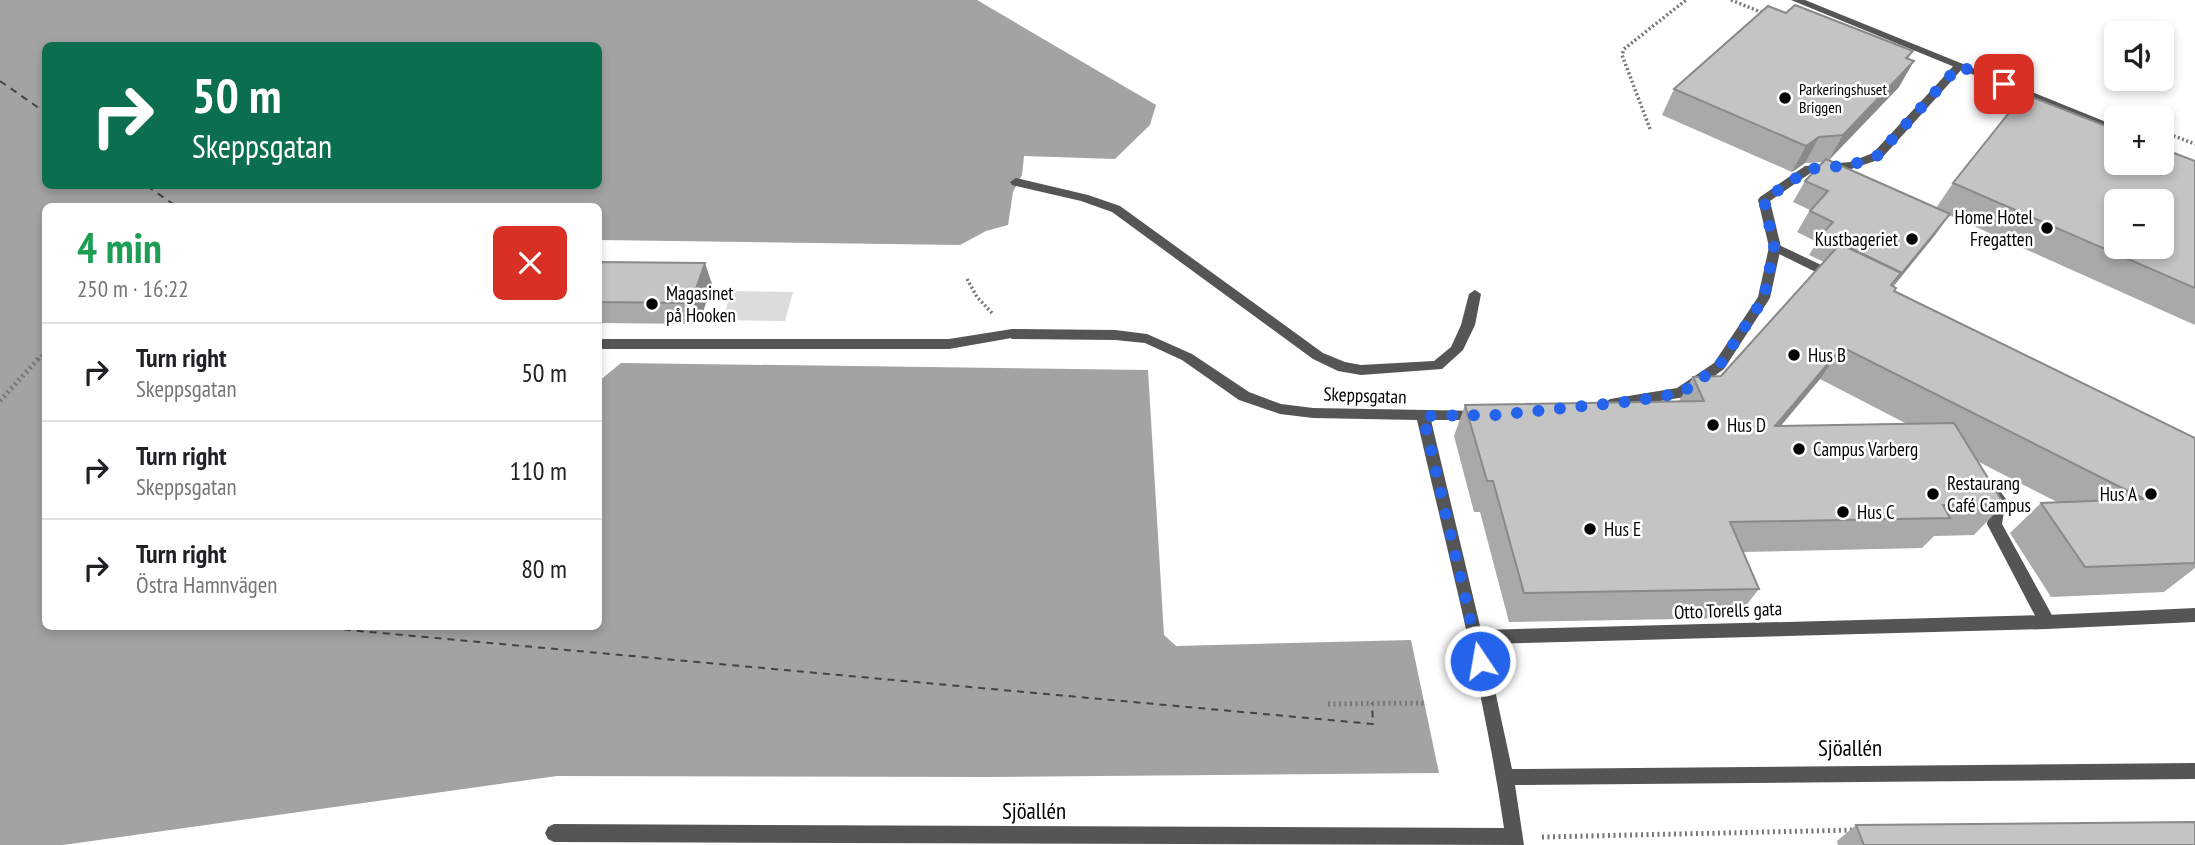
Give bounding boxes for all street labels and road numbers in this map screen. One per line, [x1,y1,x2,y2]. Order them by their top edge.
street label: Skeppsgatan [1323,382,1407,408]
street label: Otto Torells gata [1674,596,1782,624]
street label: Sjöallén [1818,733,1882,762]
street label: Sjöallén [1002,796,1066,825]

